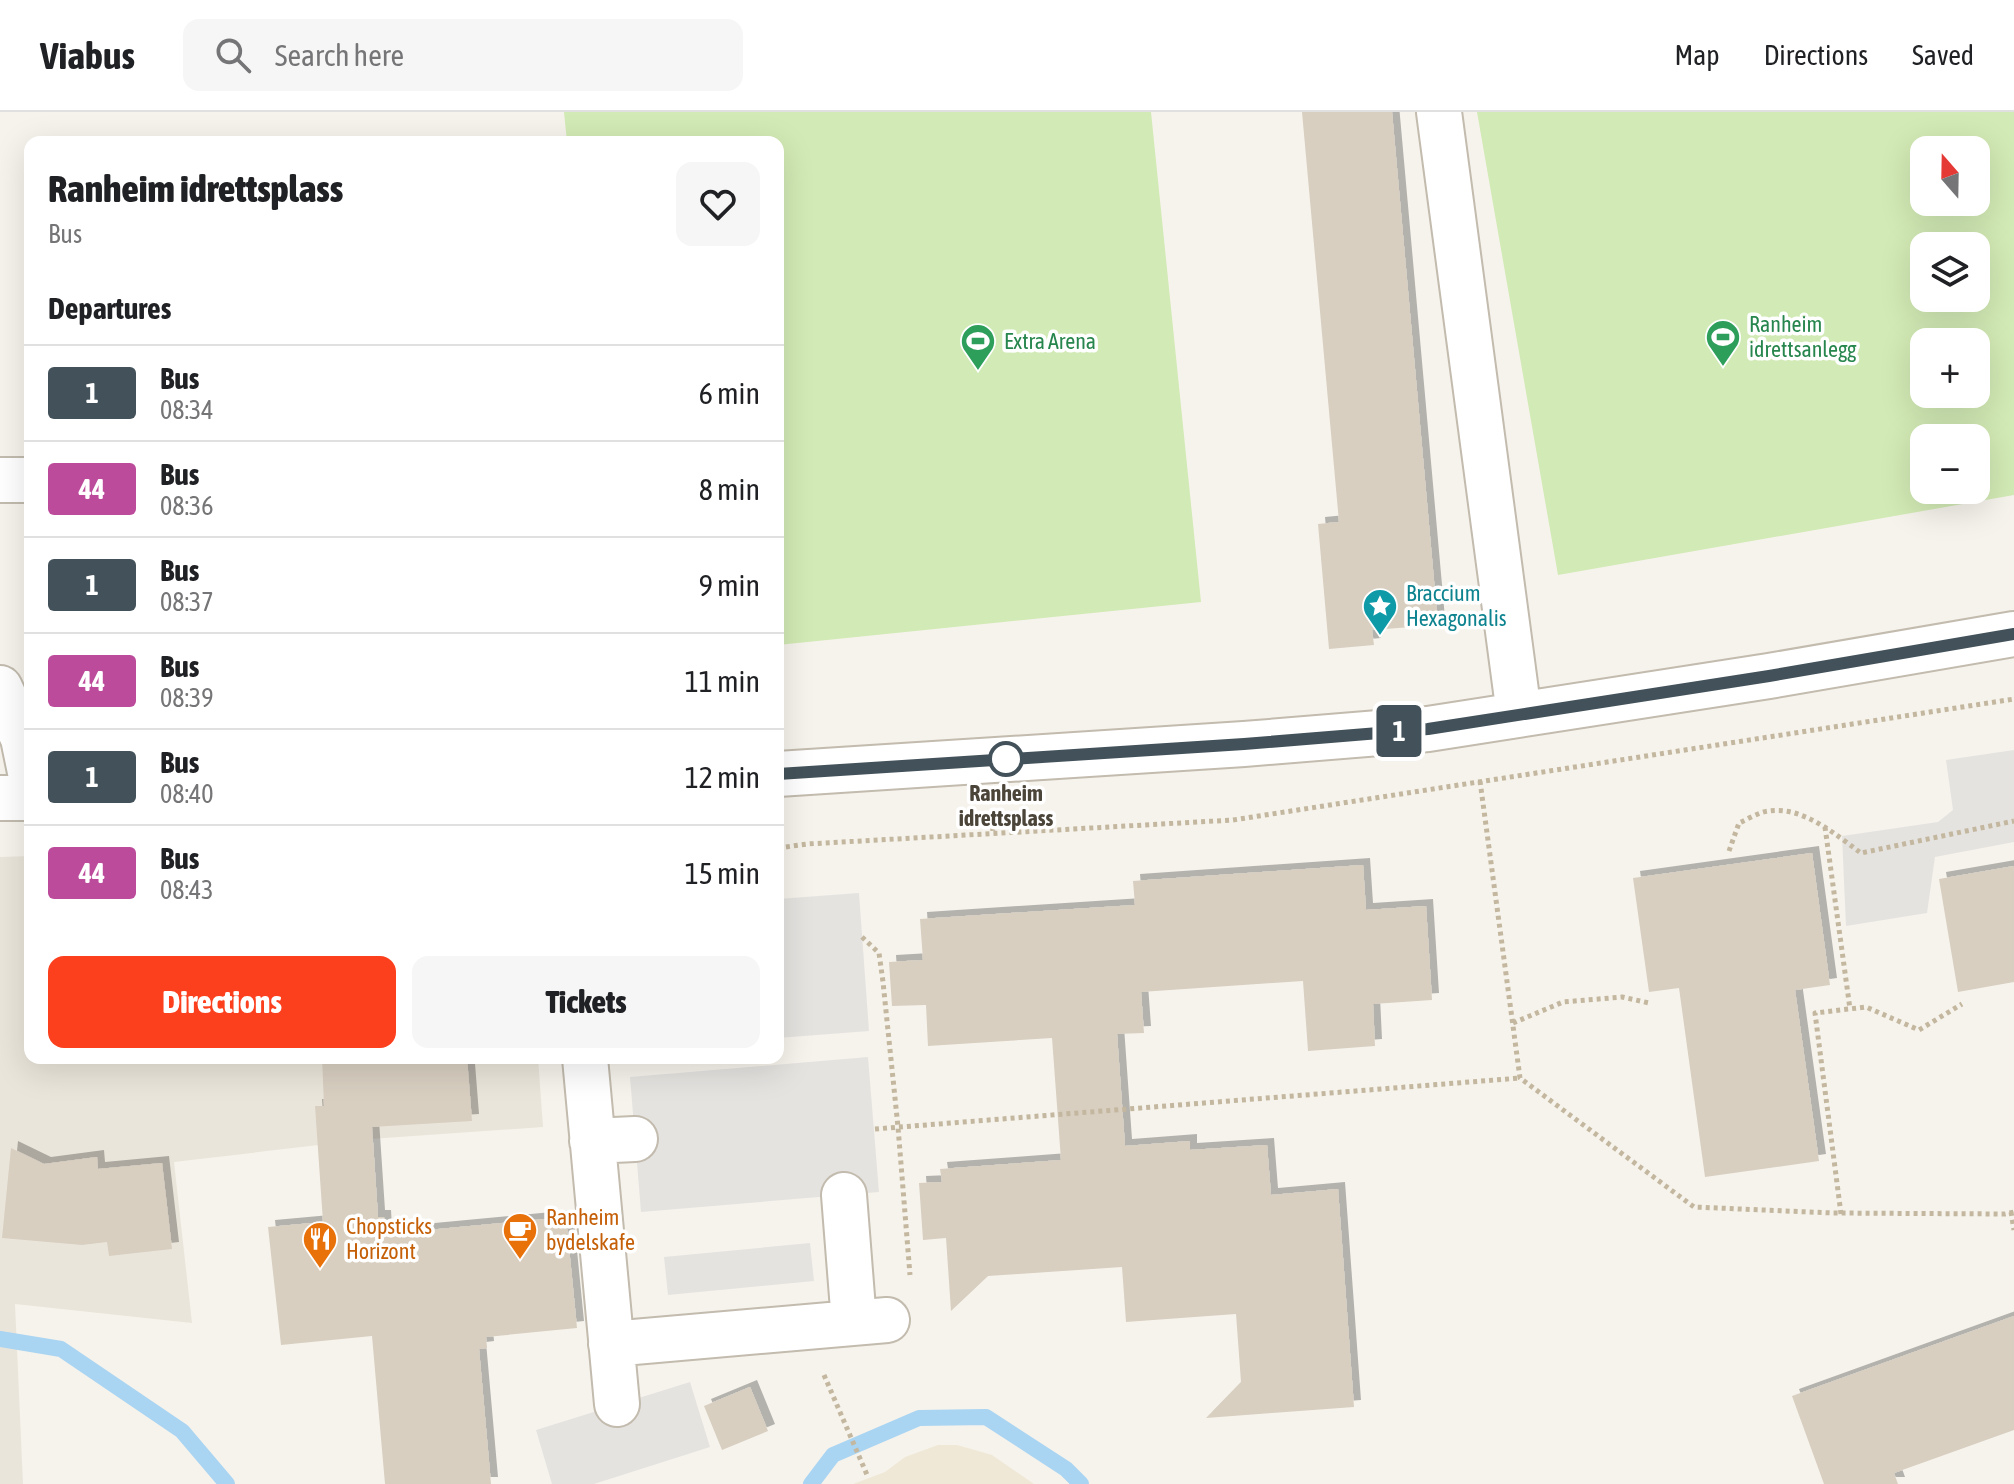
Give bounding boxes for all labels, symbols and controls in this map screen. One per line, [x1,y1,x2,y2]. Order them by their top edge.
search box [183,19,743,91]
icon: search [211,33,255,77]
text: Viabus [40,34,135,77]
text: Search here [275,38,404,72]
text: Map [1675,39,1720,71]
text: Directions [1764,39,1868,71]
text: Saved [1912,39,1974,71]
north arrow [1910,136,1990,216]
map controls [1910,136,1990,504]
button: heart [676,162,760,246]
text: Ranheim idrettsplass [48,167,343,210]
text: Bus [48,219,82,249]
button: layers [1910,232,1990,312]
text: Departures [48,291,171,325]
place label: Ranheim idrettsanlegg [1749,311,1857,362]
sports icon: Ranheim idrettsanlegg [1704,318,1742,368]
sports icon: Extra Arena [959,322,997,372]
place label: Extra Arena [1004,328,1096,354]
button: + [1910,328,1990,408]
text: Bus [160,361,199,395]
text: 6 min [699,376,760,410]
text: 1 [85,377,99,409]
text: 08:34 [160,395,214,425]
button: − [1910,424,1990,504]
text: Bus [160,457,199,491]
text: 8 min [699,472,760,506]
text: 44 [79,473,105,505]
text: 08:36 [160,491,214,521]
text: Bus [160,553,199,587]
text: 9 min [699,568,760,602]
text: 1 [85,569,99,601]
place label: Braccium Hexagonalis [1406,580,1507,631]
text: 08:37 [160,587,214,617]
place icon: Braccium Hexagonalis [1361,587,1399,637]
text: Bus [160,649,199,683]
text: 11 min [685,664,760,698]
text: 44 [79,665,105,697]
text: 08:39 [160,683,214,713]
line badge: 1 [1373,705,1425,757]
text: 1 [1392,715,1406,747]
marker: Ranheim idrettsplass [989,742,1023,776]
text: Bus [160,745,199,779]
text: 12 min [685,760,760,794]
text: 1 [85,761,99,793]
text: 08:40 [160,779,214,809]
place label: Ranheim idrettsplass [959,780,1053,831]
text: Bus [160,841,199,875]
text: 15 min [685,856,760,890]
text: 44 [79,857,105,889]
text: 08:43 [160,875,214,905]
button: Directions [48,956,396,1048]
button: Tickets [412,956,760,1048]
place label: Ranheim bydelskafe [546,1204,635,1255]
cafe icon: Ranheim bydelskafe [501,1211,539,1261]
place label: Chopsticks Horizont [346,1213,432,1264]
restaurant icon: Chopsticks Horizont [301,1220,339,1270]

